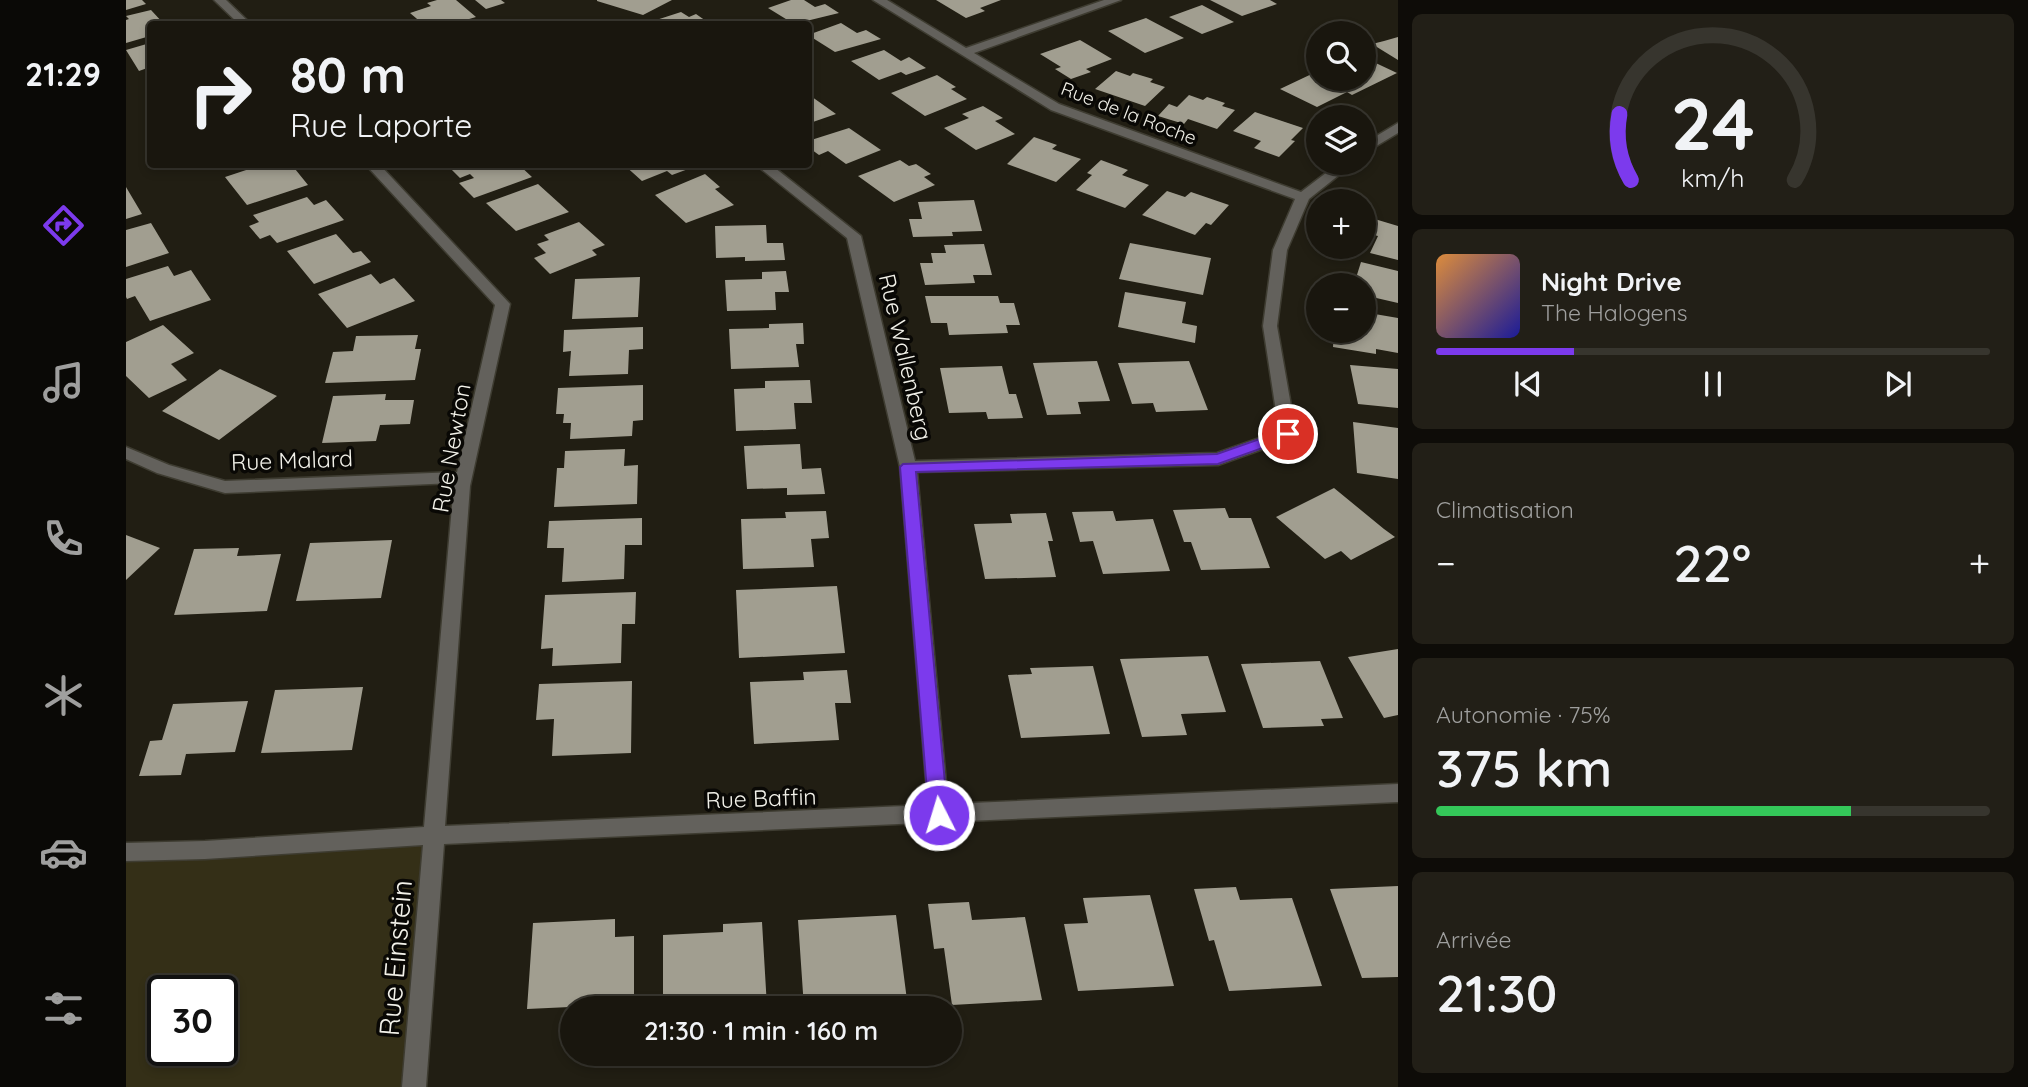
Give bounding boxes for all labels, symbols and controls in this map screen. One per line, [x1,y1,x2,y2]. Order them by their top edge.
map controls [1306,21,1376,343]
button: search [1306,21,1376,91]
text: 80 m [290,44,406,105]
icon: right [175,49,266,140]
text: 21:29 [25,54,101,94]
street label: Rue de la Roche [1058,76,1200,150]
text: 24 [1671,78,1755,169]
text: Rue Laporte [290,105,472,145]
button: layers [1306,105,1376,175]
text: km/h [1681,162,1745,193]
button: + [1306,189,1376,259]
icon: directions [39,201,88,250]
text: Night Drive [1541,265,1682,298]
street label: Rue Wallenberg [873,271,939,443]
button: − [1306,273,1376,343]
text: The Halogens [1541,298,1688,327]
icon: music [39,358,88,407]
icon: previous [1509,365,1547,403]
icon: pause [1694,365,1732,403]
icon: next [1879,365,1917,403]
street label: Rue Newton [425,381,477,515]
pin [1258,404,1318,464]
icon: arrive [1269,415,1307,453]
street label: Rue Malard [231,443,353,477]
text: Climatisation [1436,495,1574,524]
icon: phone [39,514,88,563]
text: 22° [1673,530,1751,595]
text: − [1436,539,1456,587]
text: + [1969,539,1990,587]
icon: climate [39,671,88,720]
text: Autonomie · 75% [1436,700,1611,729]
text: 375 km [1436,735,1612,800]
position arrow [902,778,976,852]
street label: Rue Baffin [705,782,817,814]
icon: car [39,828,88,877]
street label: Rue Einstein [371,879,419,1037]
text: Arrivée [1436,925,1512,954]
text: 21:30 [1436,960,1557,1025]
speed limit sign: 30 [147,975,238,1066]
icon: filters [39,984,88,1033]
text: 21:30 · 1 min · 160 m [644,1014,878,1047]

